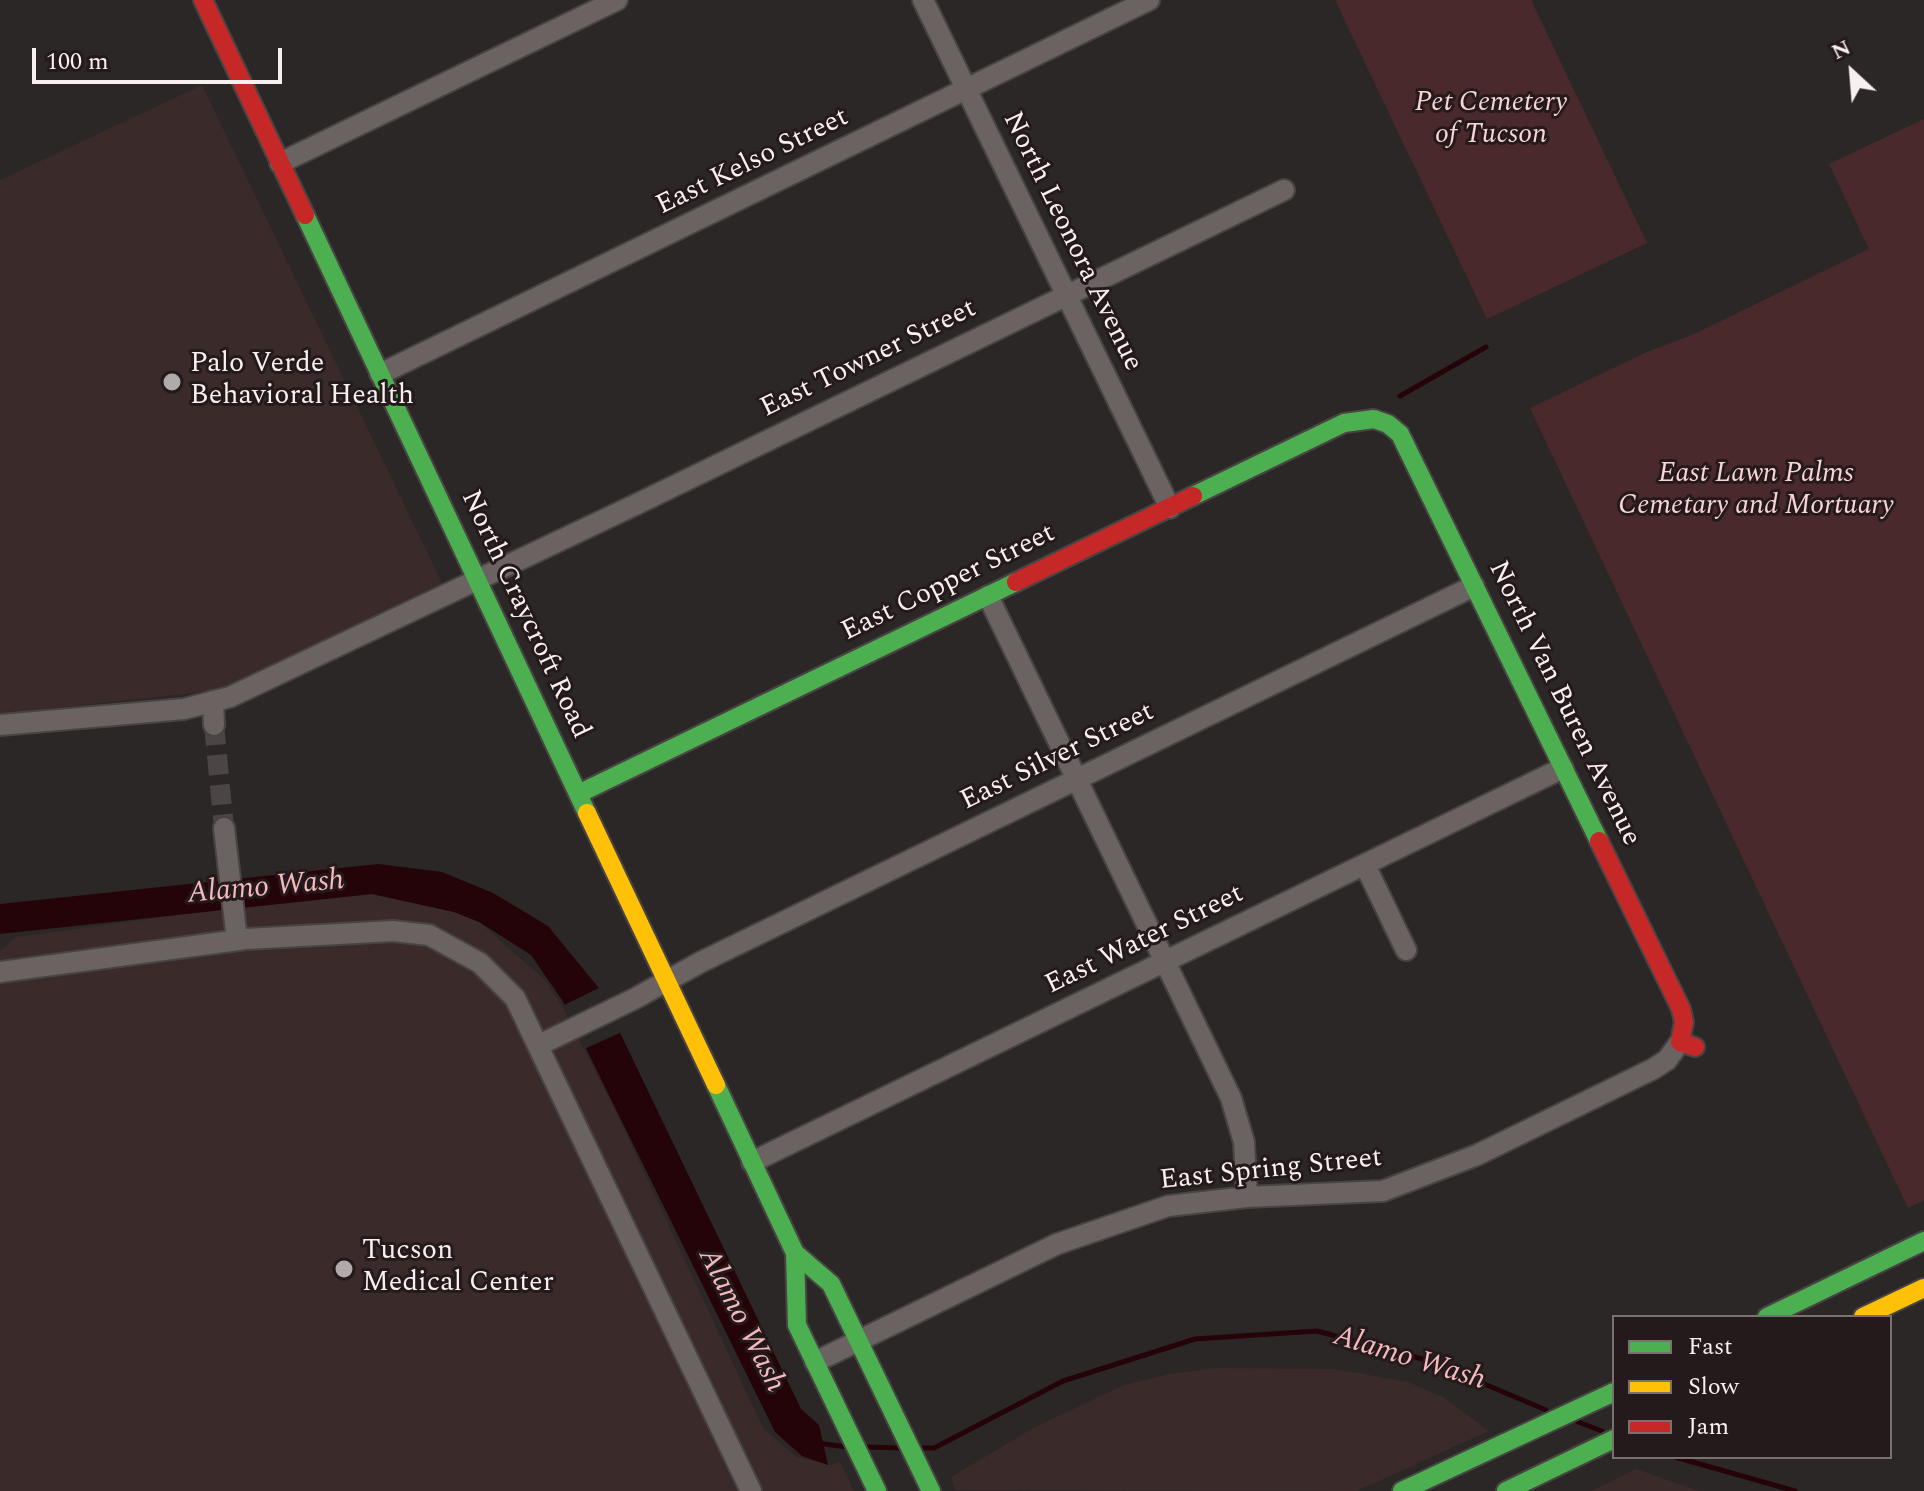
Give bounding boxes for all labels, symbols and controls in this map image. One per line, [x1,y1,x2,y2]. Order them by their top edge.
text: N [1826,31,1857,69]
scale bar [36,32,286,82]
north arrow [1812,32,1892,112]
text: 100 m [46,44,109,80]
park label: Pet Cemetery of Tucson [1415,88,1567,154]
street label: East Kelso Street [651,102,855,224]
street label: North Leonora Avenue [994,107,1148,377]
street label: East Towner Street [756,293,982,427]
place label: Palo Verde Behavioral Health [190,349,414,415]
marker: Palo Verde Behavioral Health [161,371,183,393]
park label: East Lawn Palms Cemetary and Mortuary [1618,459,1894,525]
street label: North Craycroft Road [452,486,596,744]
street label: East Copper Street [837,518,1061,650]
street label: North Van Buren Avenue [1479,556,1647,852]
street label: East Silver Street [956,697,1160,819]
water label: Alamo Wash [186,864,346,914]
street label: East Water Street [1040,878,1250,1004]
street label: East Spring Street [1158,1143,1384,1199]
place label: Tucson Medical Center [362,1236,554,1302]
water label: Alamo Wash [688,1243,792,1399]
marker: Tucson Medical Center [333,1258,355,1280]
legend [1612,1315,1892,1459]
water label: Alamo Wash [1329,1320,1489,1400]
text: Fast [1688,1329,1733,1365]
text: Slow [1688,1369,1739,1405]
text: Jam [1688,1409,1729,1445]

